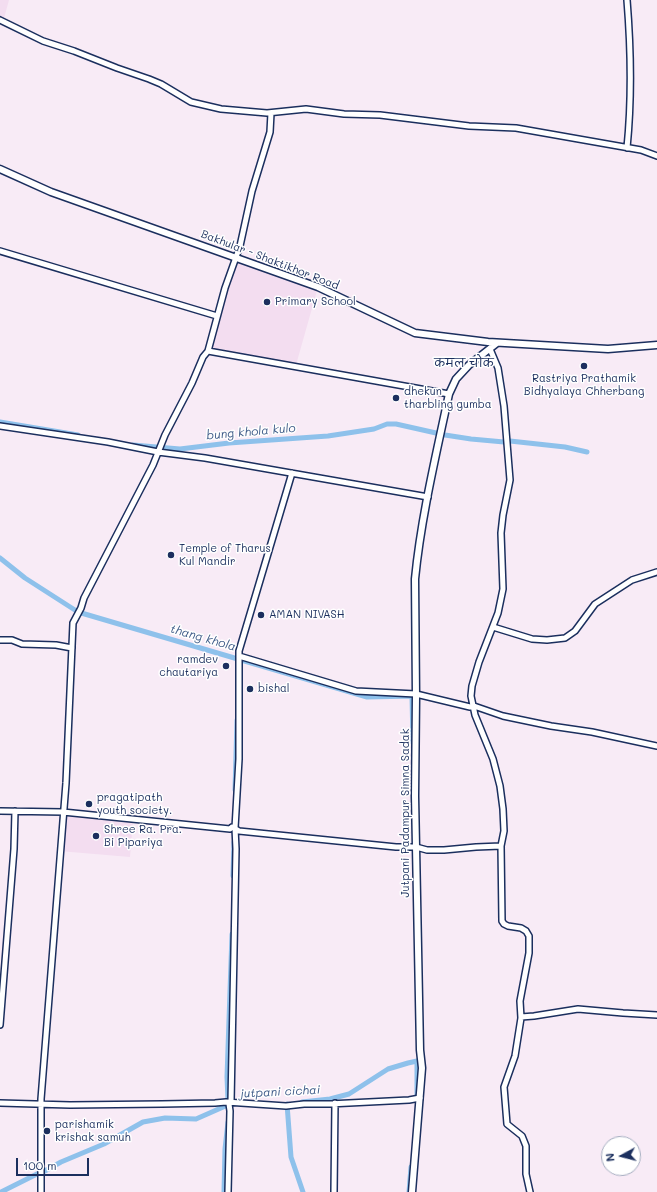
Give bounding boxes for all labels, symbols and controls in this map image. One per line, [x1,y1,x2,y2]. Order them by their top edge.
street label: Bakhular - Shaktikhor Road [199,228,341,292]
place label: Primary School [275,295,356,309]
marker: Primary School [262,297,272,307]
district label: कमल चोक [434,356,494,370]
marker: Rastriya Prathamik Bidhyalaya Chherbang [579,361,589,371]
place label: Rastriya Prathamik Bidhyalaya Chherbang [524,372,644,398]
place label: dhekun tharbling gumba [404,385,492,411]
marker: dhekun tharbling gumba [391,393,401,403]
water label: bung khola kulo [206,421,296,443]
place label: Temple of Tharus Kul Mandir [179,542,271,568]
marker: Temple of Tharus Kul Mandir [166,550,176,560]
place label: AMAN NIVASH [269,608,345,622]
marker: AMAN NIVASH [256,610,266,620]
water label: thang khola [168,622,238,654]
place label: ramdev chautariya [159,653,218,679]
marker: ramdev chautariya [221,661,231,671]
place label: bishal [258,682,290,696]
marker: bishal [245,684,255,694]
street label: Jutpani Padampur Simna Sadak [399,728,413,898]
place label: pragatipath youth society. [97,791,172,817]
marker: pragatipath youth society. [84,799,94,809]
place label: Shree Ra. Pra. Bi Pipariya [104,823,182,849]
marker: Shree Ra. Pra. Bi Pipariya [91,831,101,841]
water label: jutpani cichai [239,1083,321,1101]
place label: parishamik krishak samuh [55,1118,131,1144]
marker: parishamik krishak samuh [42,1126,52,1136]
north arrow [601,1136,641,1176]
scale bar [18,1150,91,1176]
text: N [602,1152,618,1162]
text: 100 m [23,1157,57,1173]

